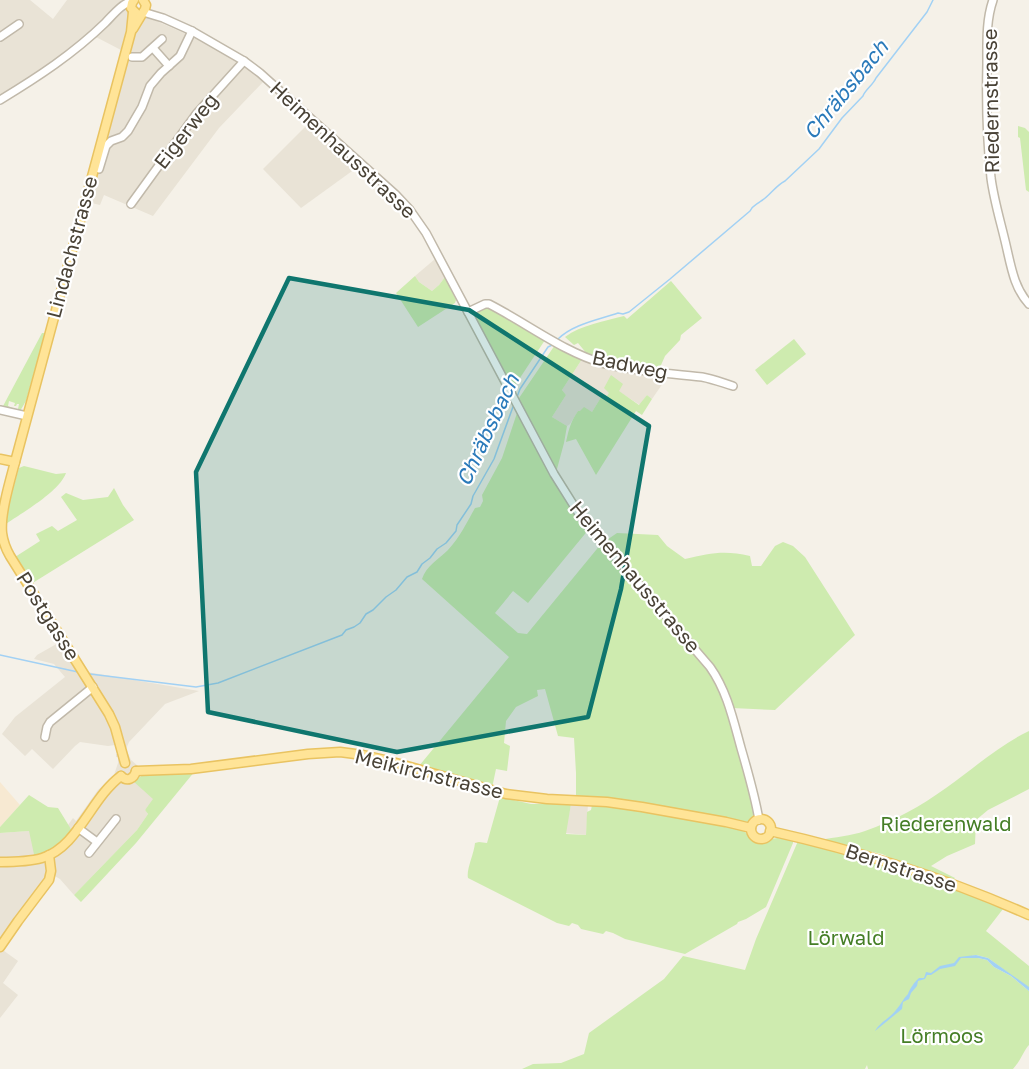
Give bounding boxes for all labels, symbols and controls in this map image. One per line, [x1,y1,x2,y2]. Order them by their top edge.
street label: Riedernstrasse [977,28,1003,174]
water label: Chräbsbach [797,34,894,144]
street label: Heimenhausstrasse [266,76,421,223]
street label: Eigerweg [148,88,222,173]
street label: Lindachstrasse [41,173,102,320]
street label: Badweg [590,344,670,384]
water label: Chräbsbach [450,369,525,490]
street label: Heimenhausstrasse [565,496,706,657]
street label: Postgasse [12,567,85,664]
street label: Meikirchstrasse [353,743,506,803]
park label: Riederenwald [880,811,1012,835]
street label: Bernstrasse [843,838,960,896]
park label: Lörwald [808,925,885,949]
park label: Lörmoos [900,1023,984,1047]

